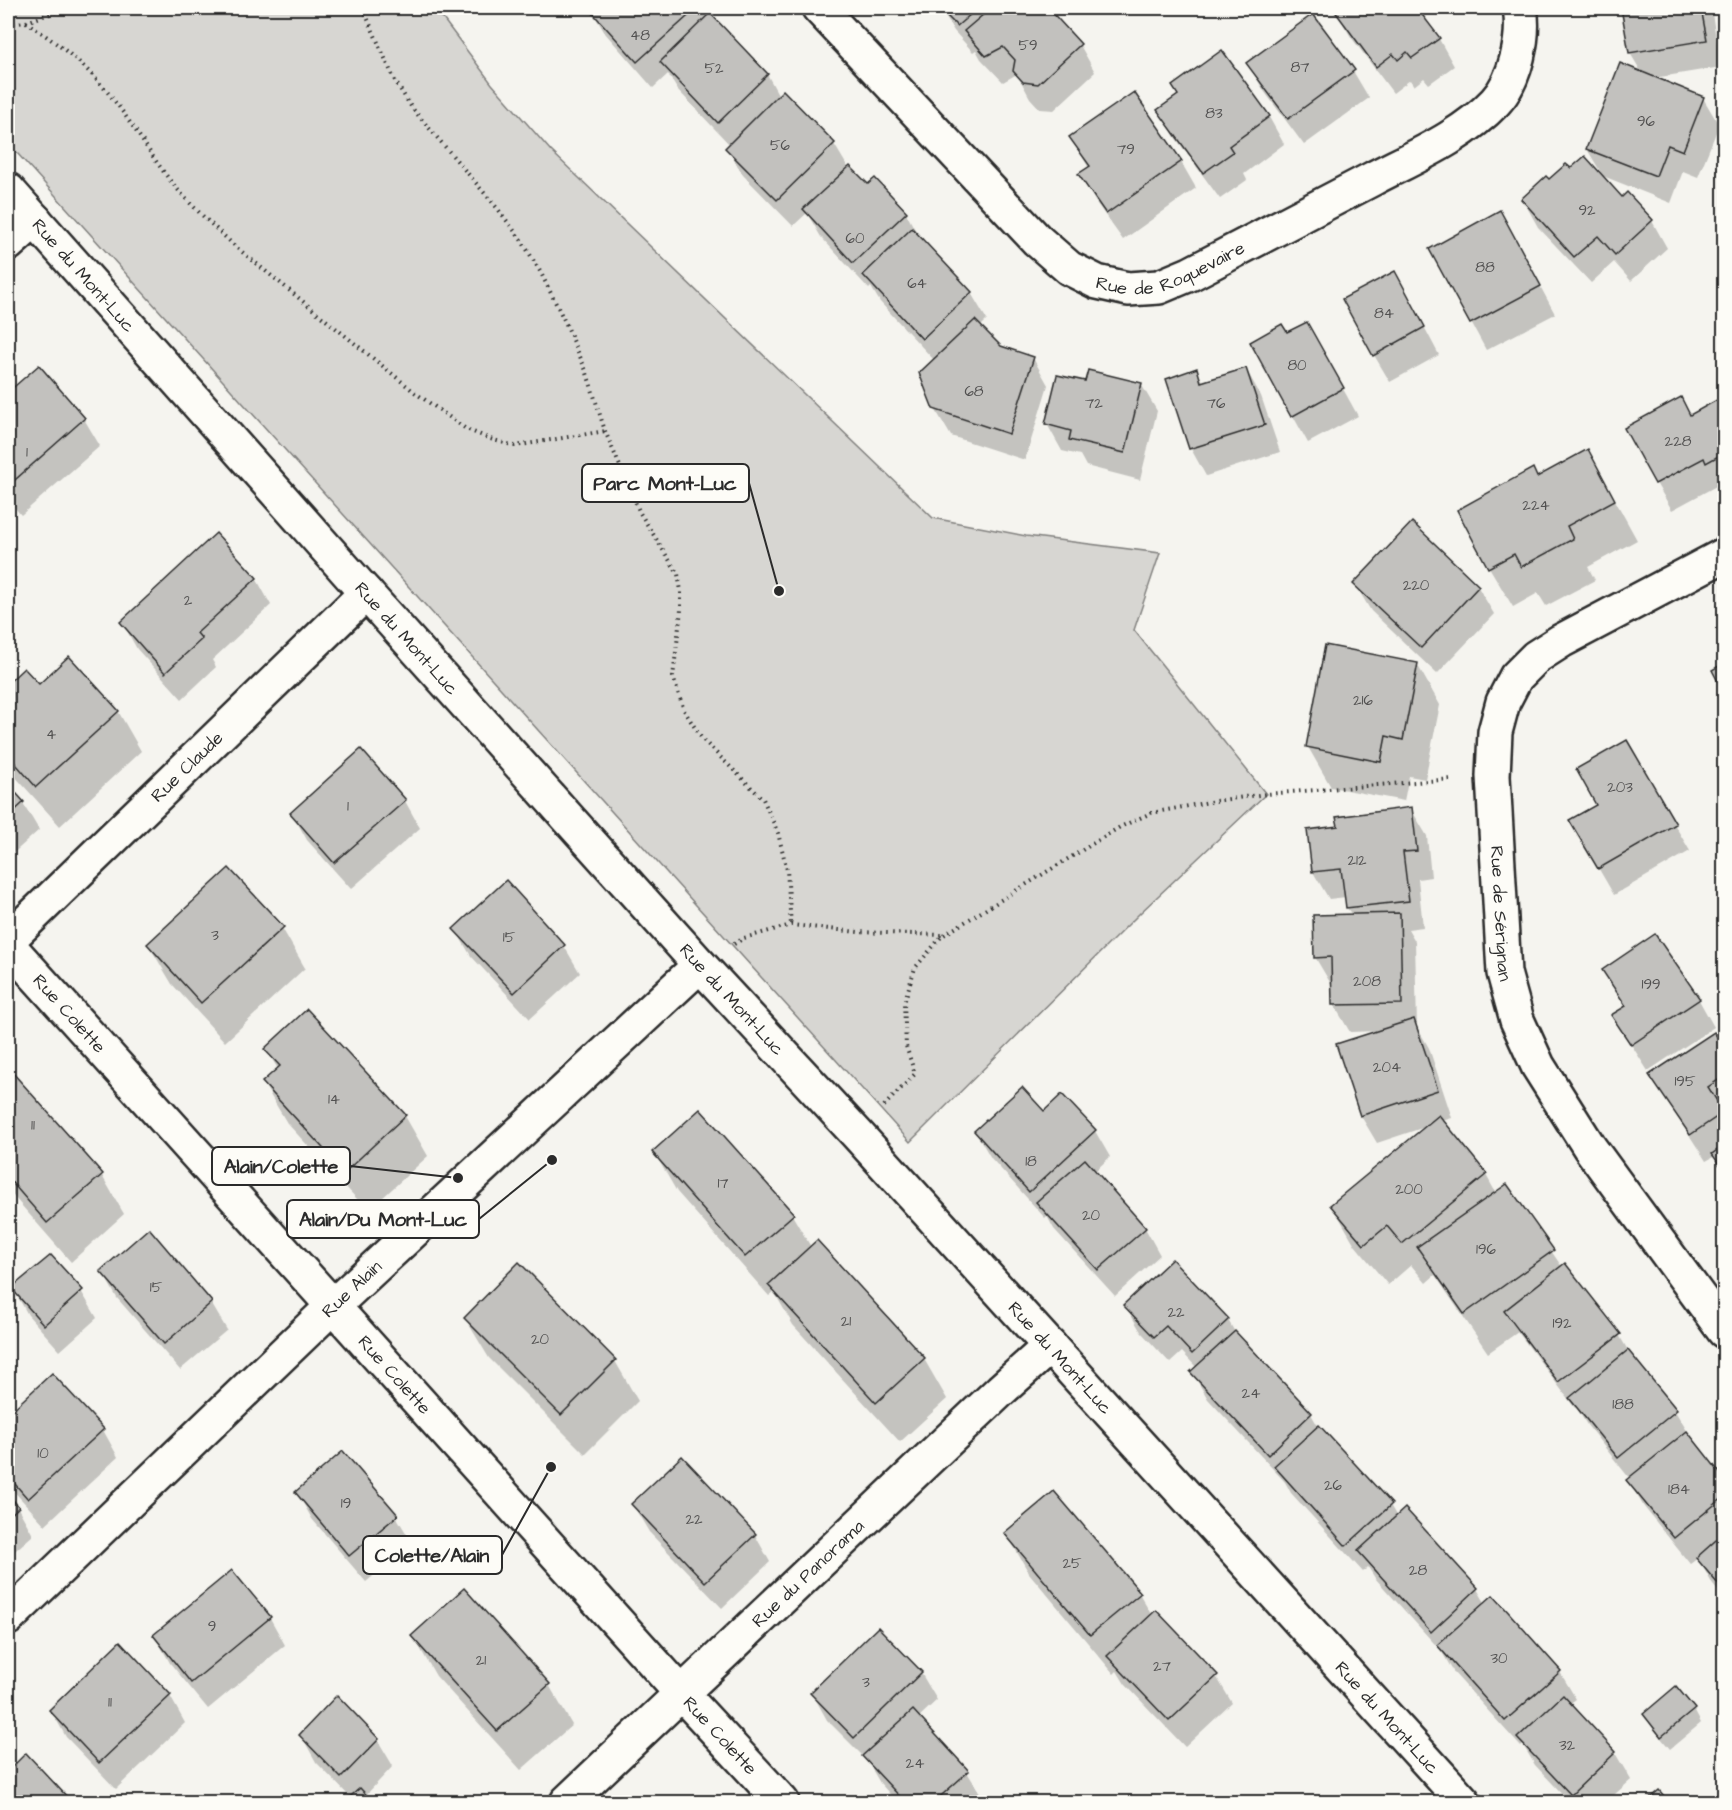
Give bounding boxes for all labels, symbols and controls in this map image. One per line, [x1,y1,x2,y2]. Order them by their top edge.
house number: 48 [630,25,650,46]
house number: 59 [1018,35,1038,56]
house number: 87 [1291,57,1309,78]
house number: 52 [704,58,724,79]
house number: 83 [1205,103,1223,124]
house number: 96 [1637,111,1656,132]
house number: 56 [770,135,791,156]
house number: 79 [1117,139,1135,160]
house number: 92 [1578,200,1596,221]
street label: Rue du Mont-Luc [26,213,141,338]
house number: 60 [846,228,865,249]
street label: Rue de Roquevaire [1093,235,1249,302]
house number: 88 [1475,257,1495,278]
house number: 64 [907,273,927,294]
house number: 84 [1374,303,1394,324]
house number: 80 [1287,355,1307,376]
house number: 68 [964,381,984,402]
house number: 72 [1085,393,1103,414]
house number: 76 [1207,393,1226,414]
house number: 228 [1665,431,1692,452]
house number: 1 [26,442,28,463]
callout: Parc Mont-Luc [582,464,749,502]
text: Parc Mont-Luc [593,470,737,498]
house number: 224 [1522,495,1550,516]
house number: 220 [1403,575,1430,596]
street label: Rue du Mont-Luc [349,576,464,700]
house number: 2 [184,590,193,611]
house number: 216 [1353,690,1374,711]
house number: 4 [46,724,56,745]
street label: Rue Claude [145,726,229,808]
house number: 203 [1607,777,1633,798]
house number: 1 [347,796,349,817]
street label: Rue de Sérignan [1484,845,1518,984]
house number: 212 [1347,850,1367,871]
house number: 3 [211,925,219,946]
house number: 15 [503,927,516,948]
street label: Rue du Mont-Luc [674,938,790,1061]
street label: Rue Colette [27,968,112,1059]
house number: 208 [1353,971,1381,992]
house number: 199 [1642,974,1661,995]
house number: 204 [1373,1057,1401,1078]
house number: 195 [1674,1071,1696,1092]
house number: 14 [328,1089,340,1110]
house number: 11 [31,1115,35,1136]
callout: Alain/Colette [212,1147,350,1185]
house number: 18 [1025,1151,1037,1172]
text: Alain/Colette [224,1153,338,1181]
house number: 17 [717,1173,729,1194]
house number: 200 [1395,1179,1423,1200]
callout: Alain/Du Mont-Luc [287,1200,479,1238]
house number: 20 [1082,1205,1101,1226]
text: Alain/Du Mont-Luc [299,1206,467,1234]
house number: 196 [1476,1239,1497,1260]
street label: Rue Alain [316,1254,387,1323]
house number: 15 [150,1277,163,1298]
street label: Rue du Mont-Luc [1003,1296,1118,1420]
house number: 22 [1167,1302,1185,1323]
house number: 21 [841,1311,851,1332]
house number: 192 [1552,1313,1572,1334]
house number: 20 [531,1329,550,1350]
street label: Rue Colette [352,1330,437,1420]
house number: 24 [1242,1383,1260,1404]
house number: 188 [1612,1394,1634,1415]
house number: 10 [37,1443,49,1464]
house number: 26 [1324,1475,1343,1496]
house number: 184 [1668,1479,1690,1500]
house number: 19 [341,1493,351,1514]
house number: 22 [685,1509,703,1530]
street label: Rue du Panorama [746,1514,870,1633]
callout: Colette/Alain [363,1536,502,1574]
text: Colette/Alain [375,1542,489,1570]
house number: 25 [1062,1553,1082,1574]
house number: 28 [1409,1560,1427,1581]
house number: 9 [208,1616,216,1637]
house number: 30 [1490,1648,1508,1669]
house number: 21 [476,1650,486,1671]
house number: 27 [1153,1656,1171,1677]
street label: Rue du Mont-Luc [1329,1656,1445,1779]
house number: 3 [862,1672,870,1693]
street label: Rue Colette [678,1691,763,1780]
house number: 11 [108,1692,112,1713]
house number: 32 [1559,1735,1576,1756]
house number: 24 [906,1753,924,1774]

